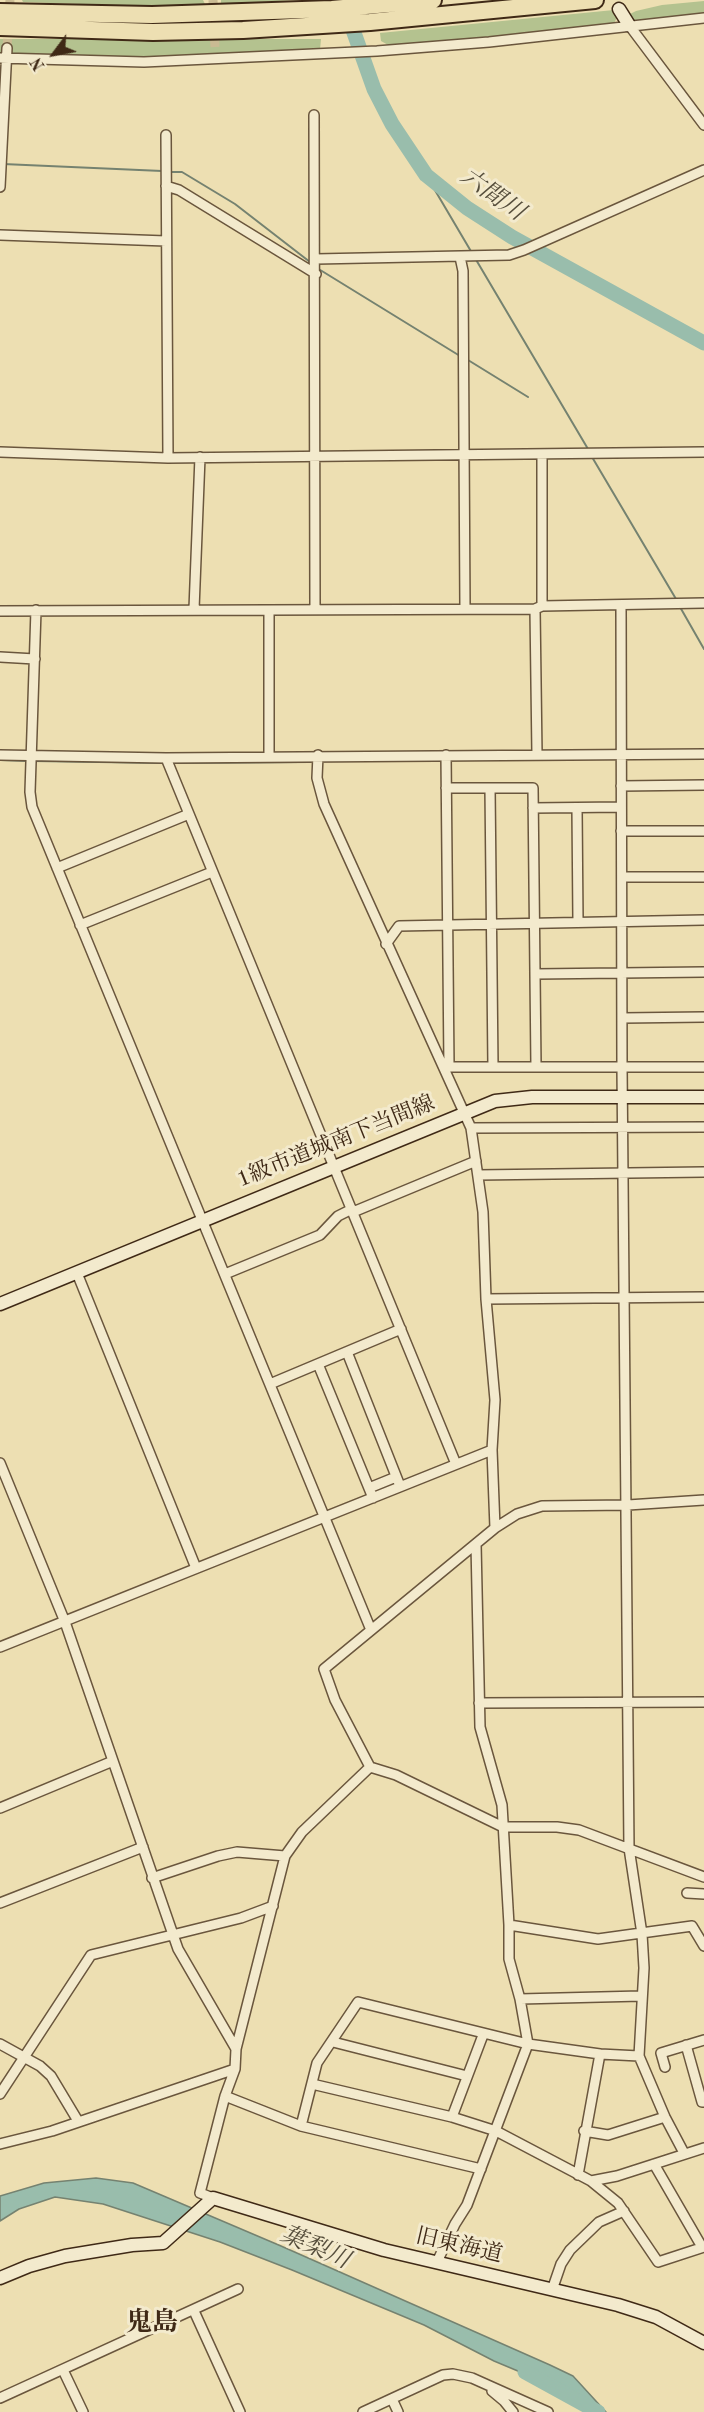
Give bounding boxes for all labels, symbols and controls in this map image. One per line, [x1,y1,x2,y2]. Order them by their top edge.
north arrow [24,24,84,84]
text: N [29,54,49,73]
water label: 六間川 [454,163,530,227]
street label: 1級市道城南下当間線 [233,1090,439,1194]
water label: 葉梨川 [276,2220,354,2276]
street label: 旧東海道 [413,2223,505,2269]
district label: 鬼島 [126,2307,178,2339]

